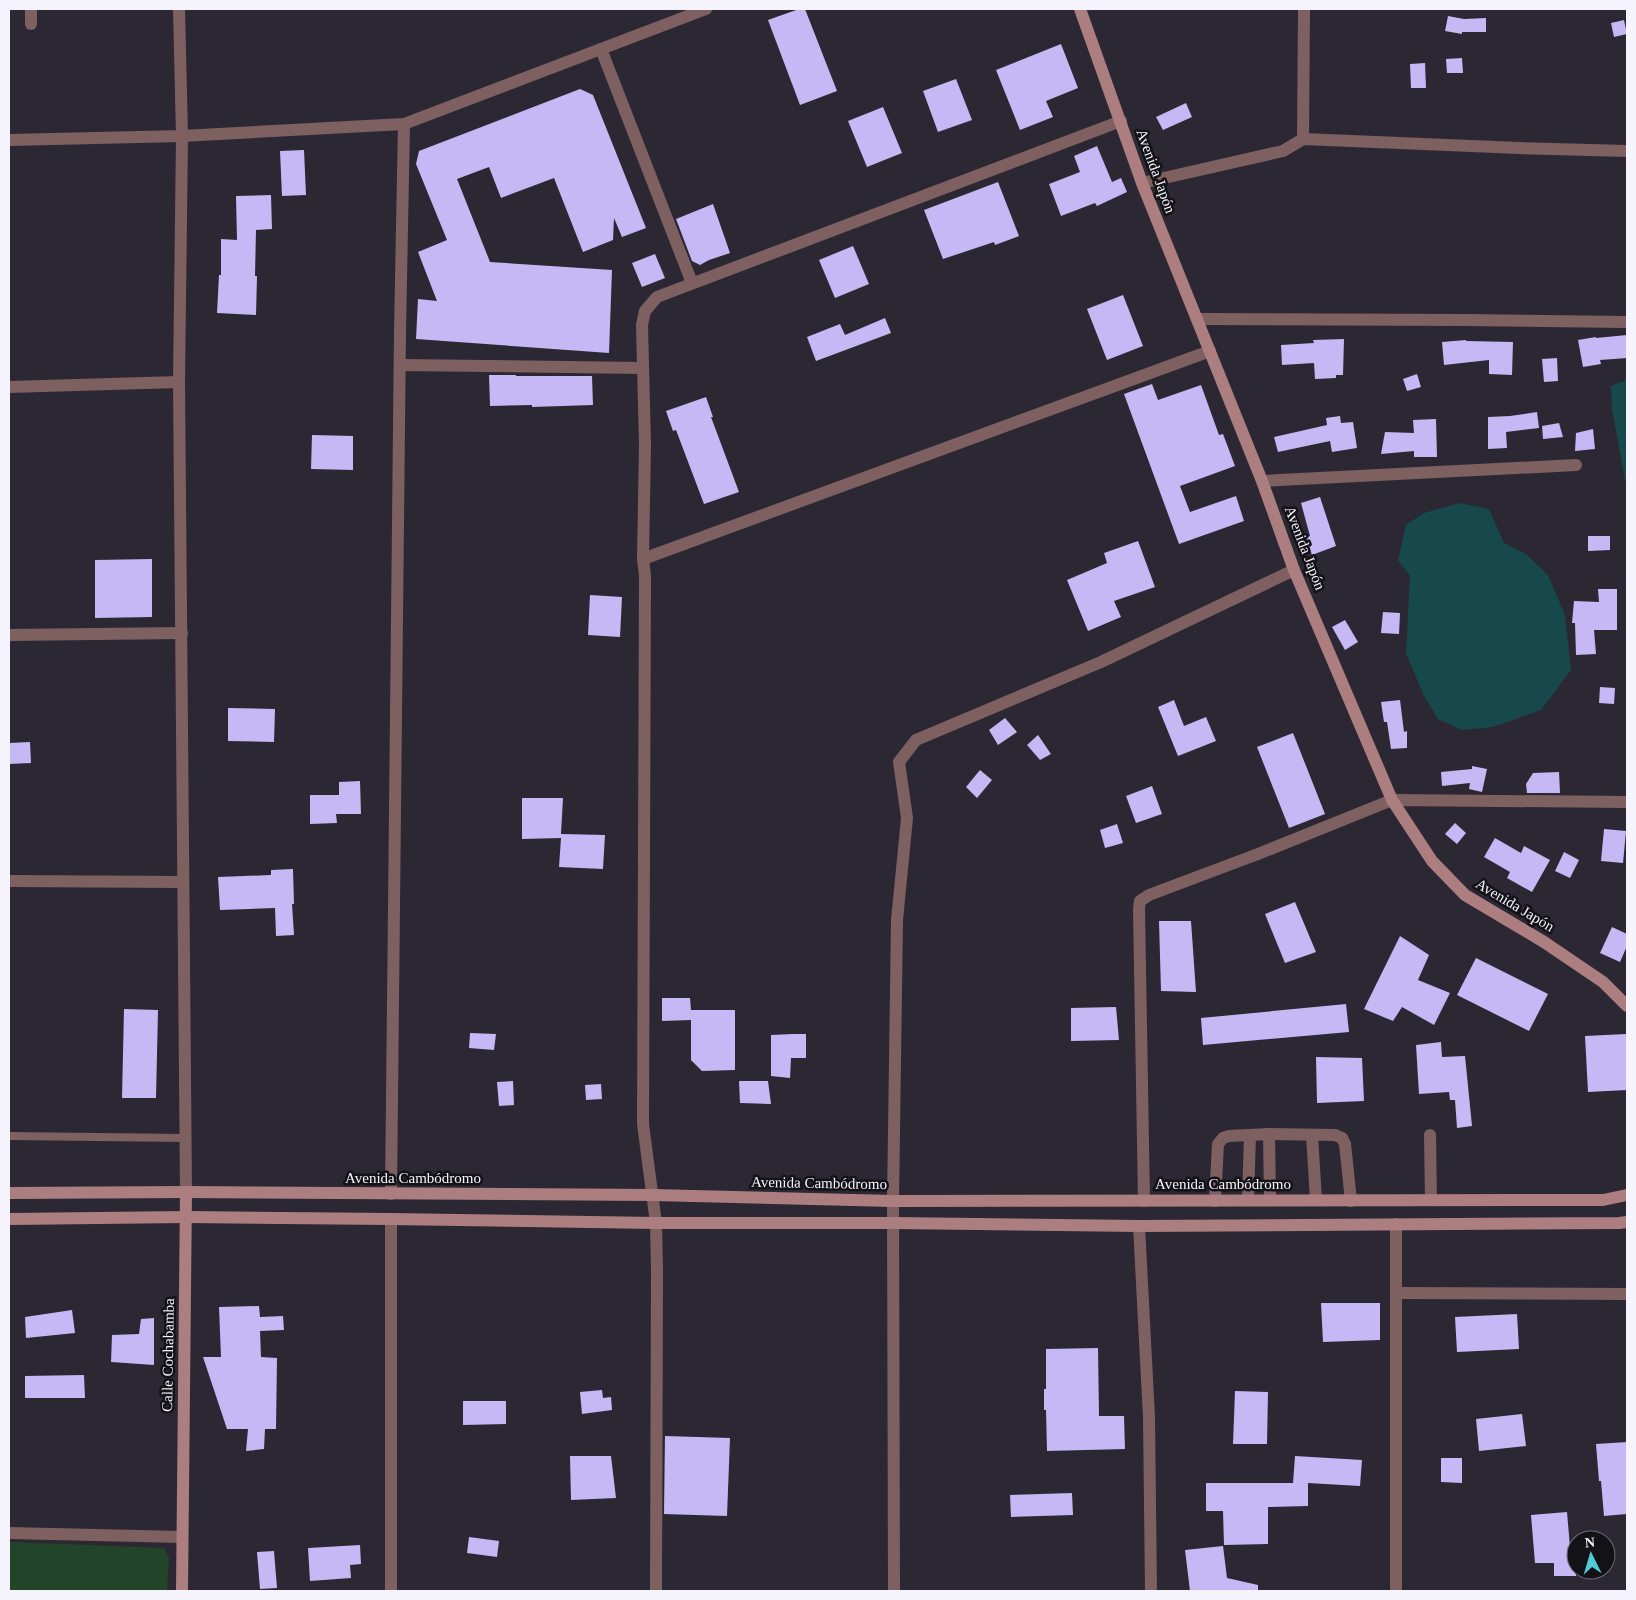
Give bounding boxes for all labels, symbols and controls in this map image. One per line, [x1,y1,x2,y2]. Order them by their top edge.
street label: Avenida Japón [1133,127,1179,216]
street label: Avenida Japón [1282,504,1328,593]
street label: Avenida Japón [1473,875,1557,935]
street label: Avenida Cambódromo [345,1170,481,1186]
street label: Avenida Cambódromo [751,1174,887,1192]
street label: Avenida Cambódromo [1155,1176,1291,1192]
street label: Calle Cochabamba [159,1298,177,1412]
north arrow [1566,1530,1616,1580]
text: N [1584,1535,1596,1550]

